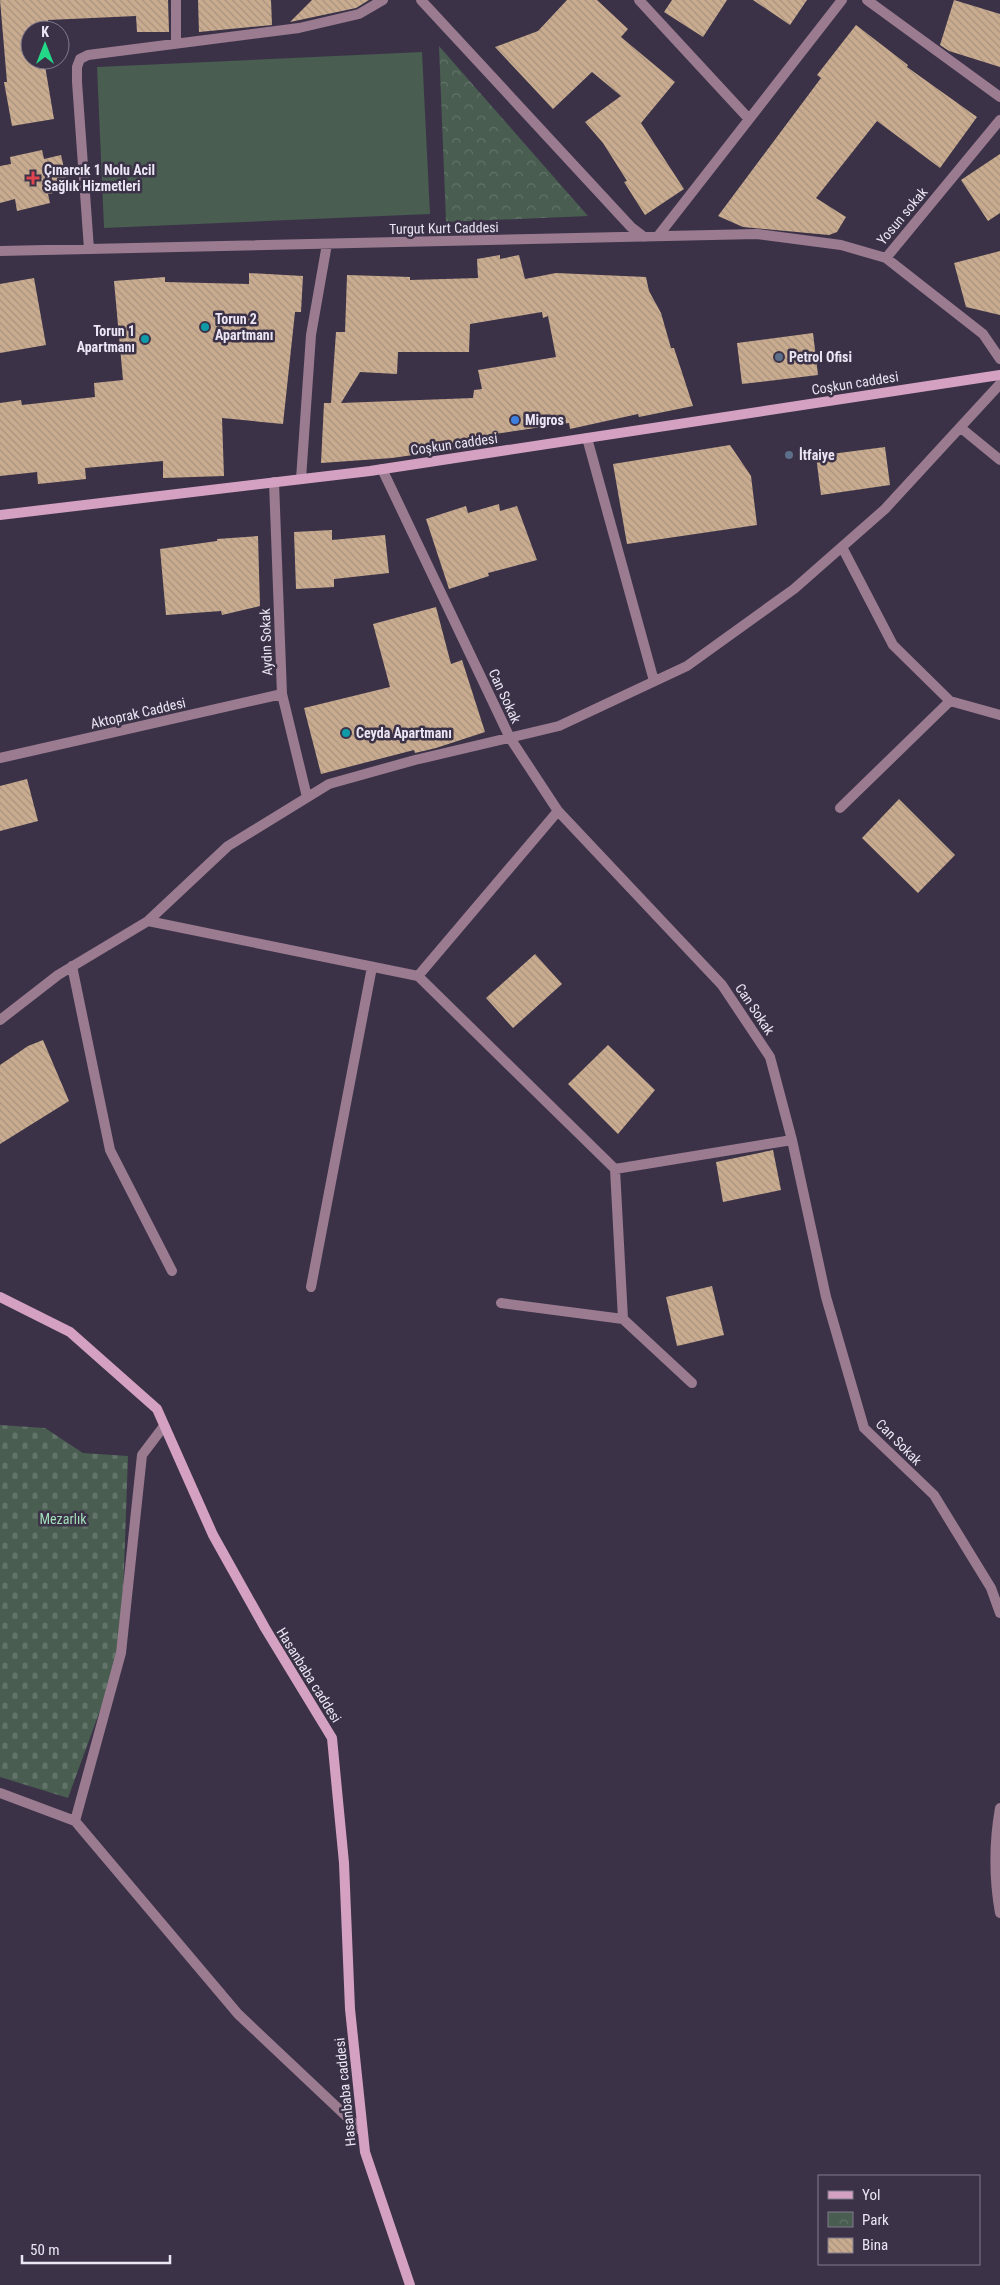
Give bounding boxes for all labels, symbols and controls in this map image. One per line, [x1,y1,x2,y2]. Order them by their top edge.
north arrow [20,20,70,70]
text: K [41,24,49,40]
place label: Çınarcık 1 Nolu Acil Sağlık Hizmetleri [44,162,155,194]
marker: Çınarcık 1 Nolu Acil Sağlık Hizmetleri [26,171,40,185]
street label: Yosun sokak [873,184,931,248]
street label: Turgut Kurt Caddesi [389,219,499,237]
place label: Torun 2 Apartmanı [215,311,273,343]
marker: Torun 2 Apartmanı [199,321,211,333]
place label: Torun 1 Apartmanı [77,323,135,355]
marker: Torun 1 Apartmanı [139,333,151,345]
place label: Petrol Ofisi [789,349,852,365]
marker: Petrol Ofisi [773,351,785,363]
street label: Coşkun caddesi [810,368,900,398]
place label: Migros [525,412,564,428]
marker: Migros [509,414,521,426]
street label: Coşkun caddesi [409,430,499,458]
place label: İtfaiye [799,447,835,463]
marker: İtfaiye [783,449,795,461]
street label: Aydın Sokak [257,607,275,676]
street label: Can Sokak [485,666,525,726]
street label: Aktoprak Caddesi [89,694,187,732]
place label: Ceyda Apartmanı [356,725,452,741]
marker: Ceyda Apartmanı [340,727,352,739]
street label: Can Sokak [732,980,778,1038]
street label: Can Sokak [873,1416,926,1469]
park label: Mezarlık [39,1511,87,1527]
street label: Hasanbaba caddesi [273,1625,345,1725]
street label: Hasanbaba caddesi [331,2037,359,2147]
legend [818,2175,980,2265]
text: Yol [862,2186,880,2204]
text: Park [862,2211,889,2229]
scale bar [22,2232,170,2264]
text: Bina [862,2236,888,2254]
text: 50 m [30,2241,60,2259]

